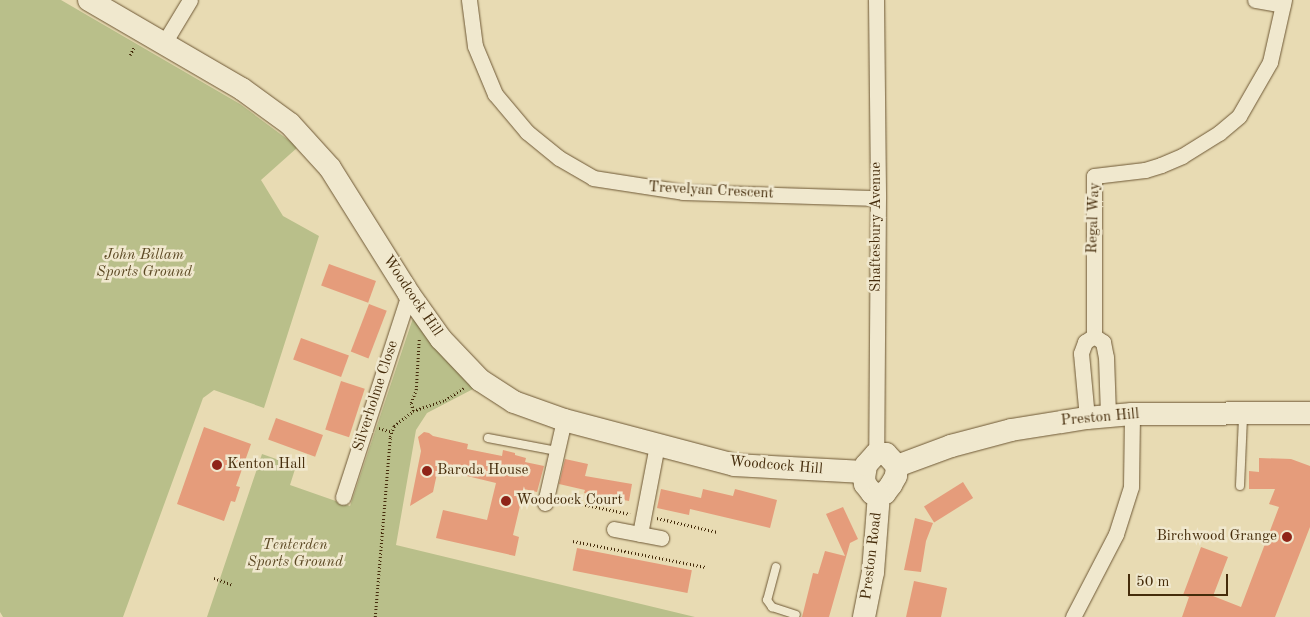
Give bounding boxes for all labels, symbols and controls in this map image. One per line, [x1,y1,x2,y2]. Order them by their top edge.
street label: Shaftesbury Avenue [868,162,886,292]
street label: Trevelyan Crescent [648,179,774,203]
street label: Regal Way [1084,182,1104,254]
park label: John Billam Sports Ground [96,246,192,281]
street label: Woodcock Hill [378,252,446,340]
street label: Silverholme Close [350,338,402,454]
street label: Preston Hill [1060,406,1140,430]
street label: Woodcock Hill [729,453,823,479]
place label: Kenton Hall [227,456,306,474]
marker: Kenton Hall [211,459,223,471]
place label: Baroda House [437,462,528,480]
marker: Baroda House [421,465,433,477]
place label: Woodcock Court [516,492,623,510]
marker: Woodcock Court [500,495,512,507]
street label: Preston Road [858,511,886,601]
place label: Birchwood Grange [1156,528,1277,546]
marker: Birchwood Grange [1281,531,1293,543]
park label: Tenterden Sports Ground [247,536,343,571]
scale bar [1130,564,1230,596]
text: 50 m [1136,575,1170,590]

